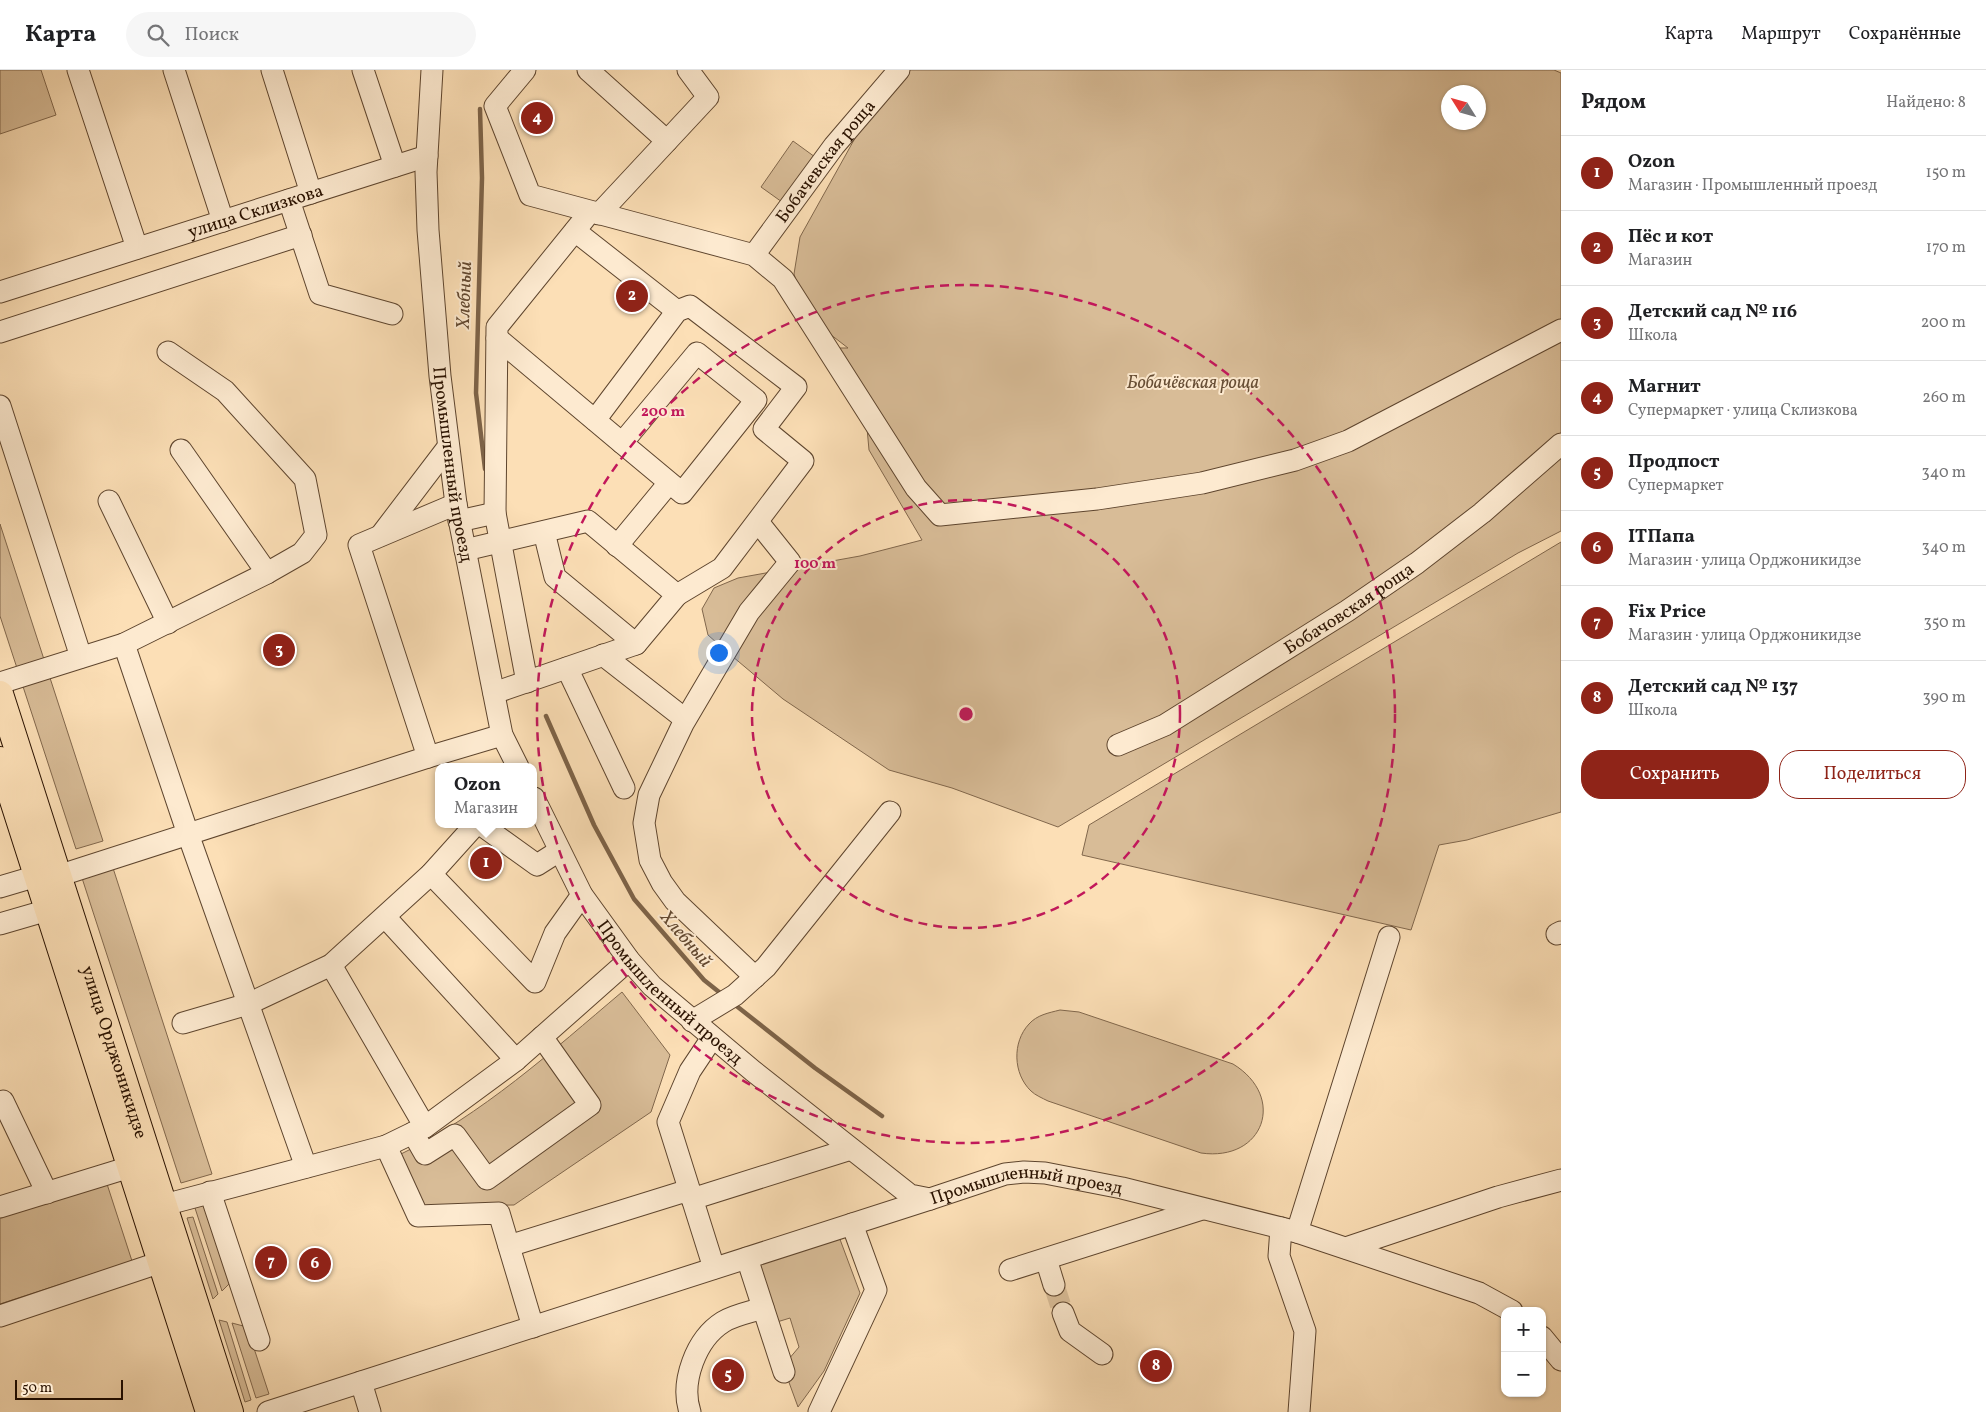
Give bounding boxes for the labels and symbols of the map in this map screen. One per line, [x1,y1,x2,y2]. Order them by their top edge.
north arrow [1441,85,1486,130]
street label: Бобачевская роща [771,95,882,229]
pin: 4 [521,99,553,137]
street label: улица Склизкова [185,179,327,245]
water label: Хлебный [451,260,479,331]
pin: 2 [616,277,648,315]
street label: Промышленный проезд [425,366,478,565]
park label: Бобачёвская роща [1127,371,1259,396]
text: 200 m [641,402,685,423]
text: 100 m [794,554,837,575]
street label: Бобачовская роща [1280,557,1420,661]
pin: 3 [263,631,295,669]
your location [706,640,732,666]
centre of rings [957,705,975,723]
pin: 1 [470,844,502,882]
water label: Хлебный [653,904,718,974]
street label: Промышленный проезд [590,915,748,1071]
street label: улица Орджоникидзе [74,963,153,1142]
street label: Промышленный проезд [927,1161,1125,1212]
pin: 7 [255,1243,287,1281]
pin: 6 [299,1245,331,1283]
pin: 8 [1140,1347,1172,1385]
pin: 5 [712,1356,744,1394]
scale bar [15,1377,122,1400]

